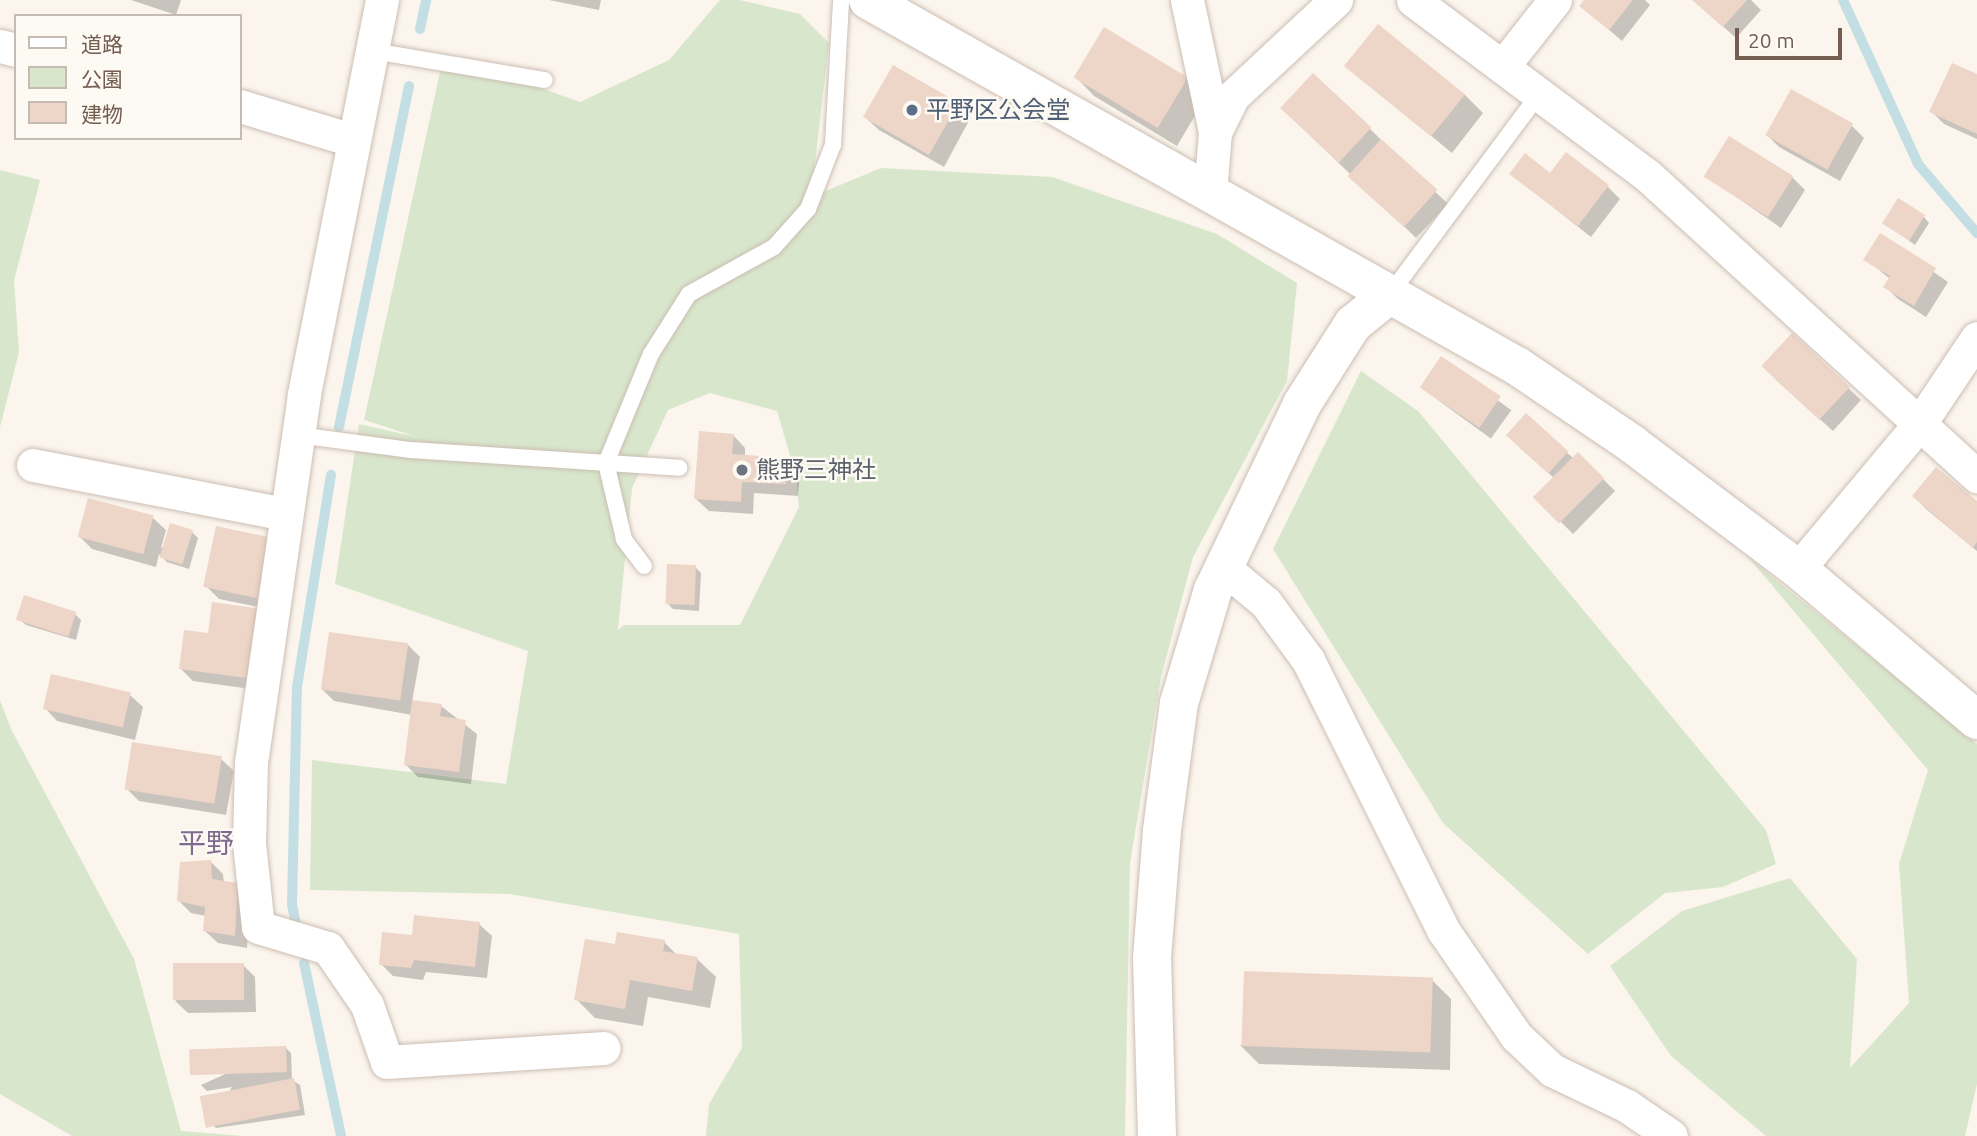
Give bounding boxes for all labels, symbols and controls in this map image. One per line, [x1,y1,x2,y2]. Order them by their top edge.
legend [14,14,242,140]
scale bar [1739,14,1846,58]
text: 20 m [1748,28,1795,52]
text: 道路 [81,32,123,56]
text: 公園 [81,67,123,91]
place label: 平野区公会堂 [926,96,1070,124]
text: 建物 [81,102,123,126]
marker: 平野区公会堂 [904,102,920,118]
place label: 熊野三神社 [756,456,876,484]
marker: 熊野三神社 [734,462,750,478]
district label: 平野 [178,826,234,860]

